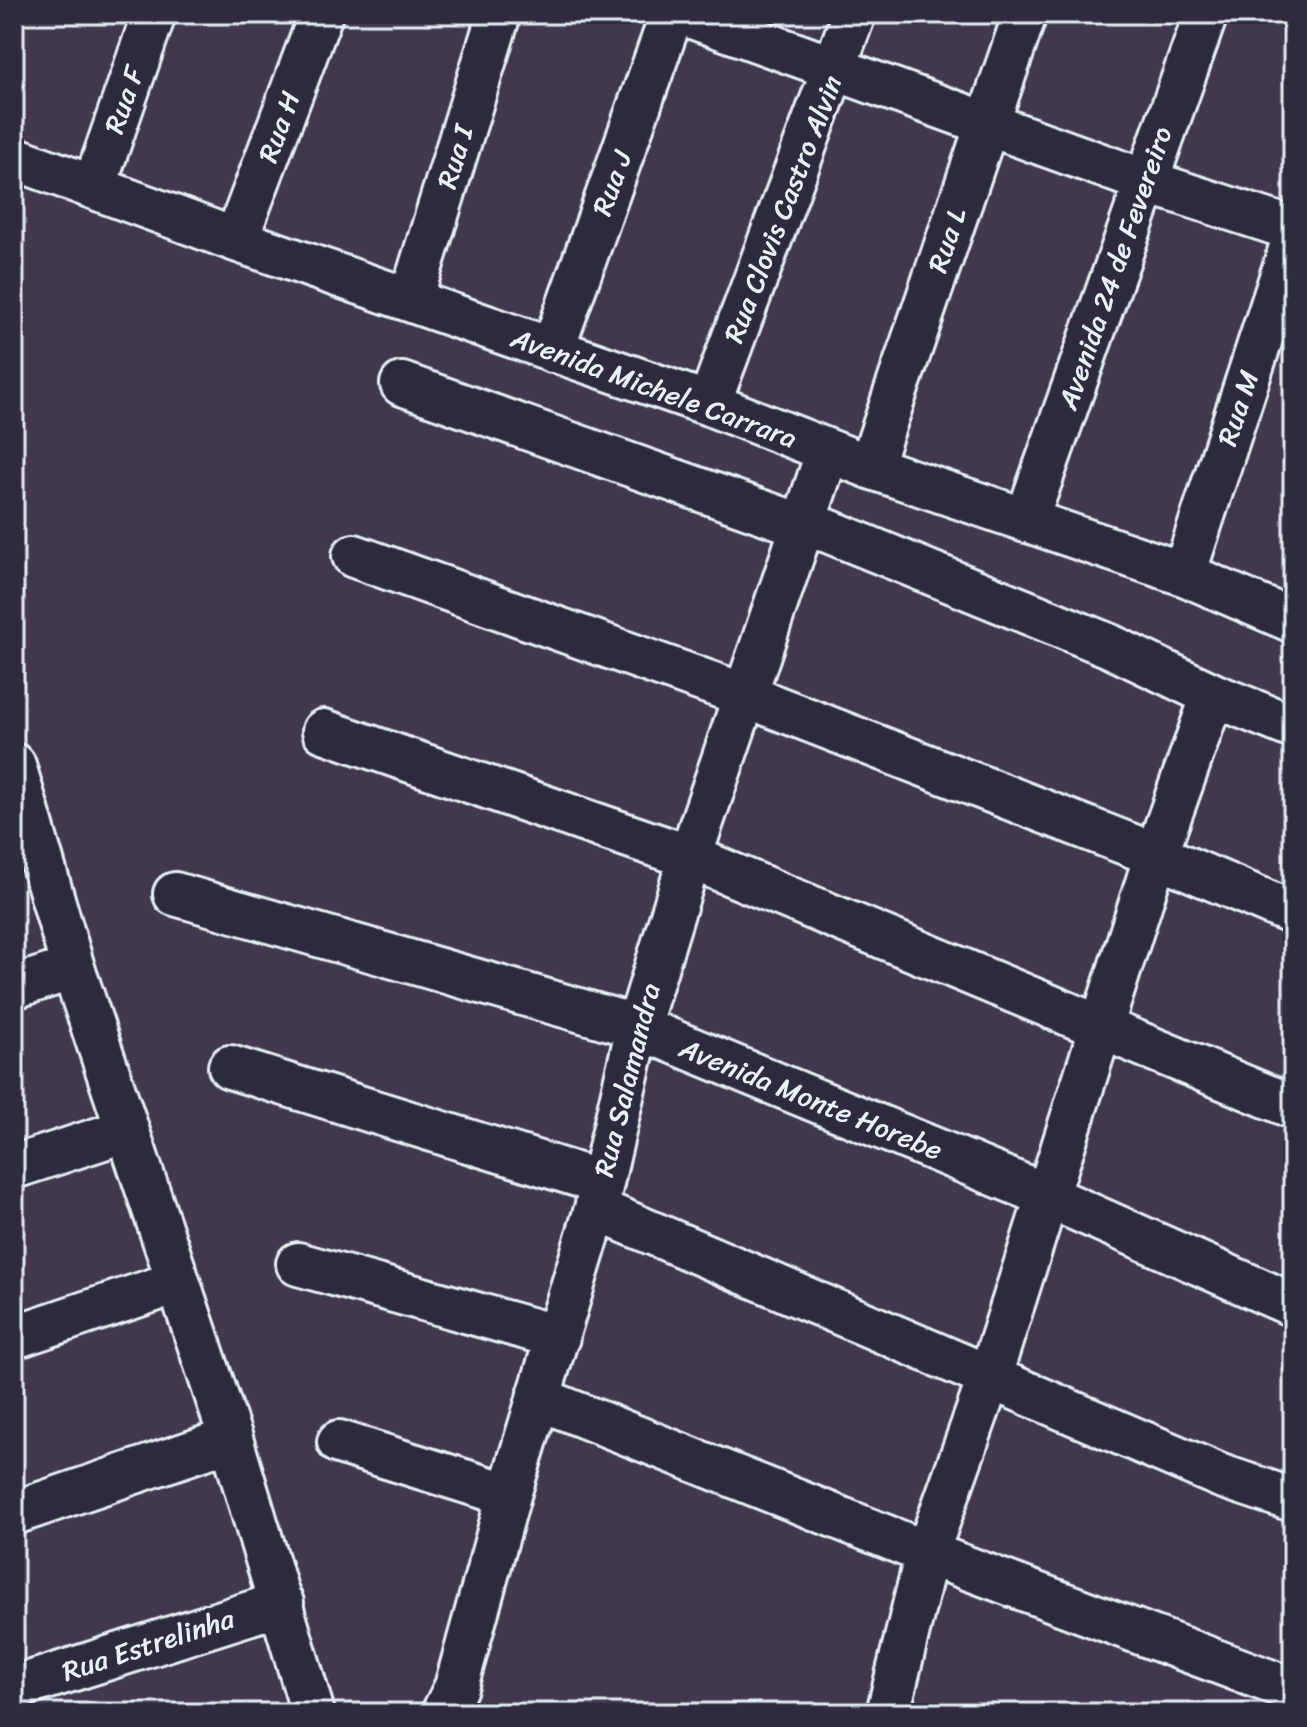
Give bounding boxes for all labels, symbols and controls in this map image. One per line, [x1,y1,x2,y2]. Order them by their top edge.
street label: Rua F [90,58,159,140]
street label: Rua Clovis Castro Alvin [709,68,857,350]
street label: Rua H [243,84,315,170]
street label: Rua I [422,117,488,195]
street label: Avenida 24 de Fevereiro [1043,119,1187,417]
street label: Rua J [578,143,647,223]
street label: Rua L [913,201,981,279]
street label: Avenida Michele Carrara [503,313,804,463]
street label: Rua M [1203,364,1273,452]
street label: Rua Salamandra [579,978,675,1182]
street label: Avenida Monte Horebe [671,1023,950,1174]
street label: Rua Estrelinha [56,1594,241,1696]

